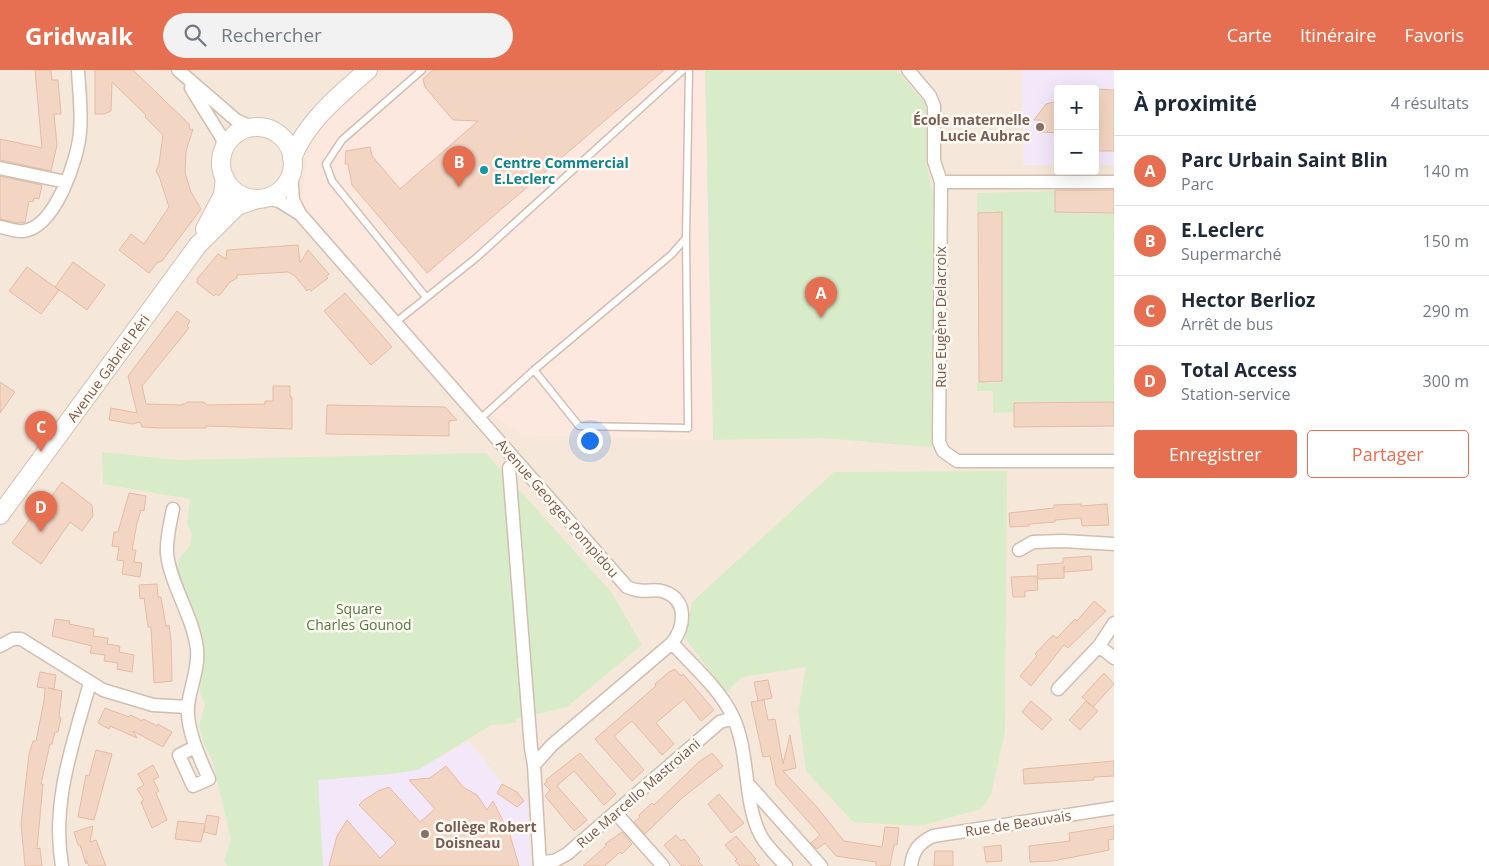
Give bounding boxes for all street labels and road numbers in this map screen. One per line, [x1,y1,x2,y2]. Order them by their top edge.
street label: Rue Eugène Delacroix [931,245,950,388]
street label: Avenue Gabriel Péri [62,310,154,426]
street label: Avenue Georges Pompidou [493,435,623,581]
street label: Rue Marcello Mastroiani [572,734,704,852]
street label: Rue de Beauvais [964,805,1073,841]

